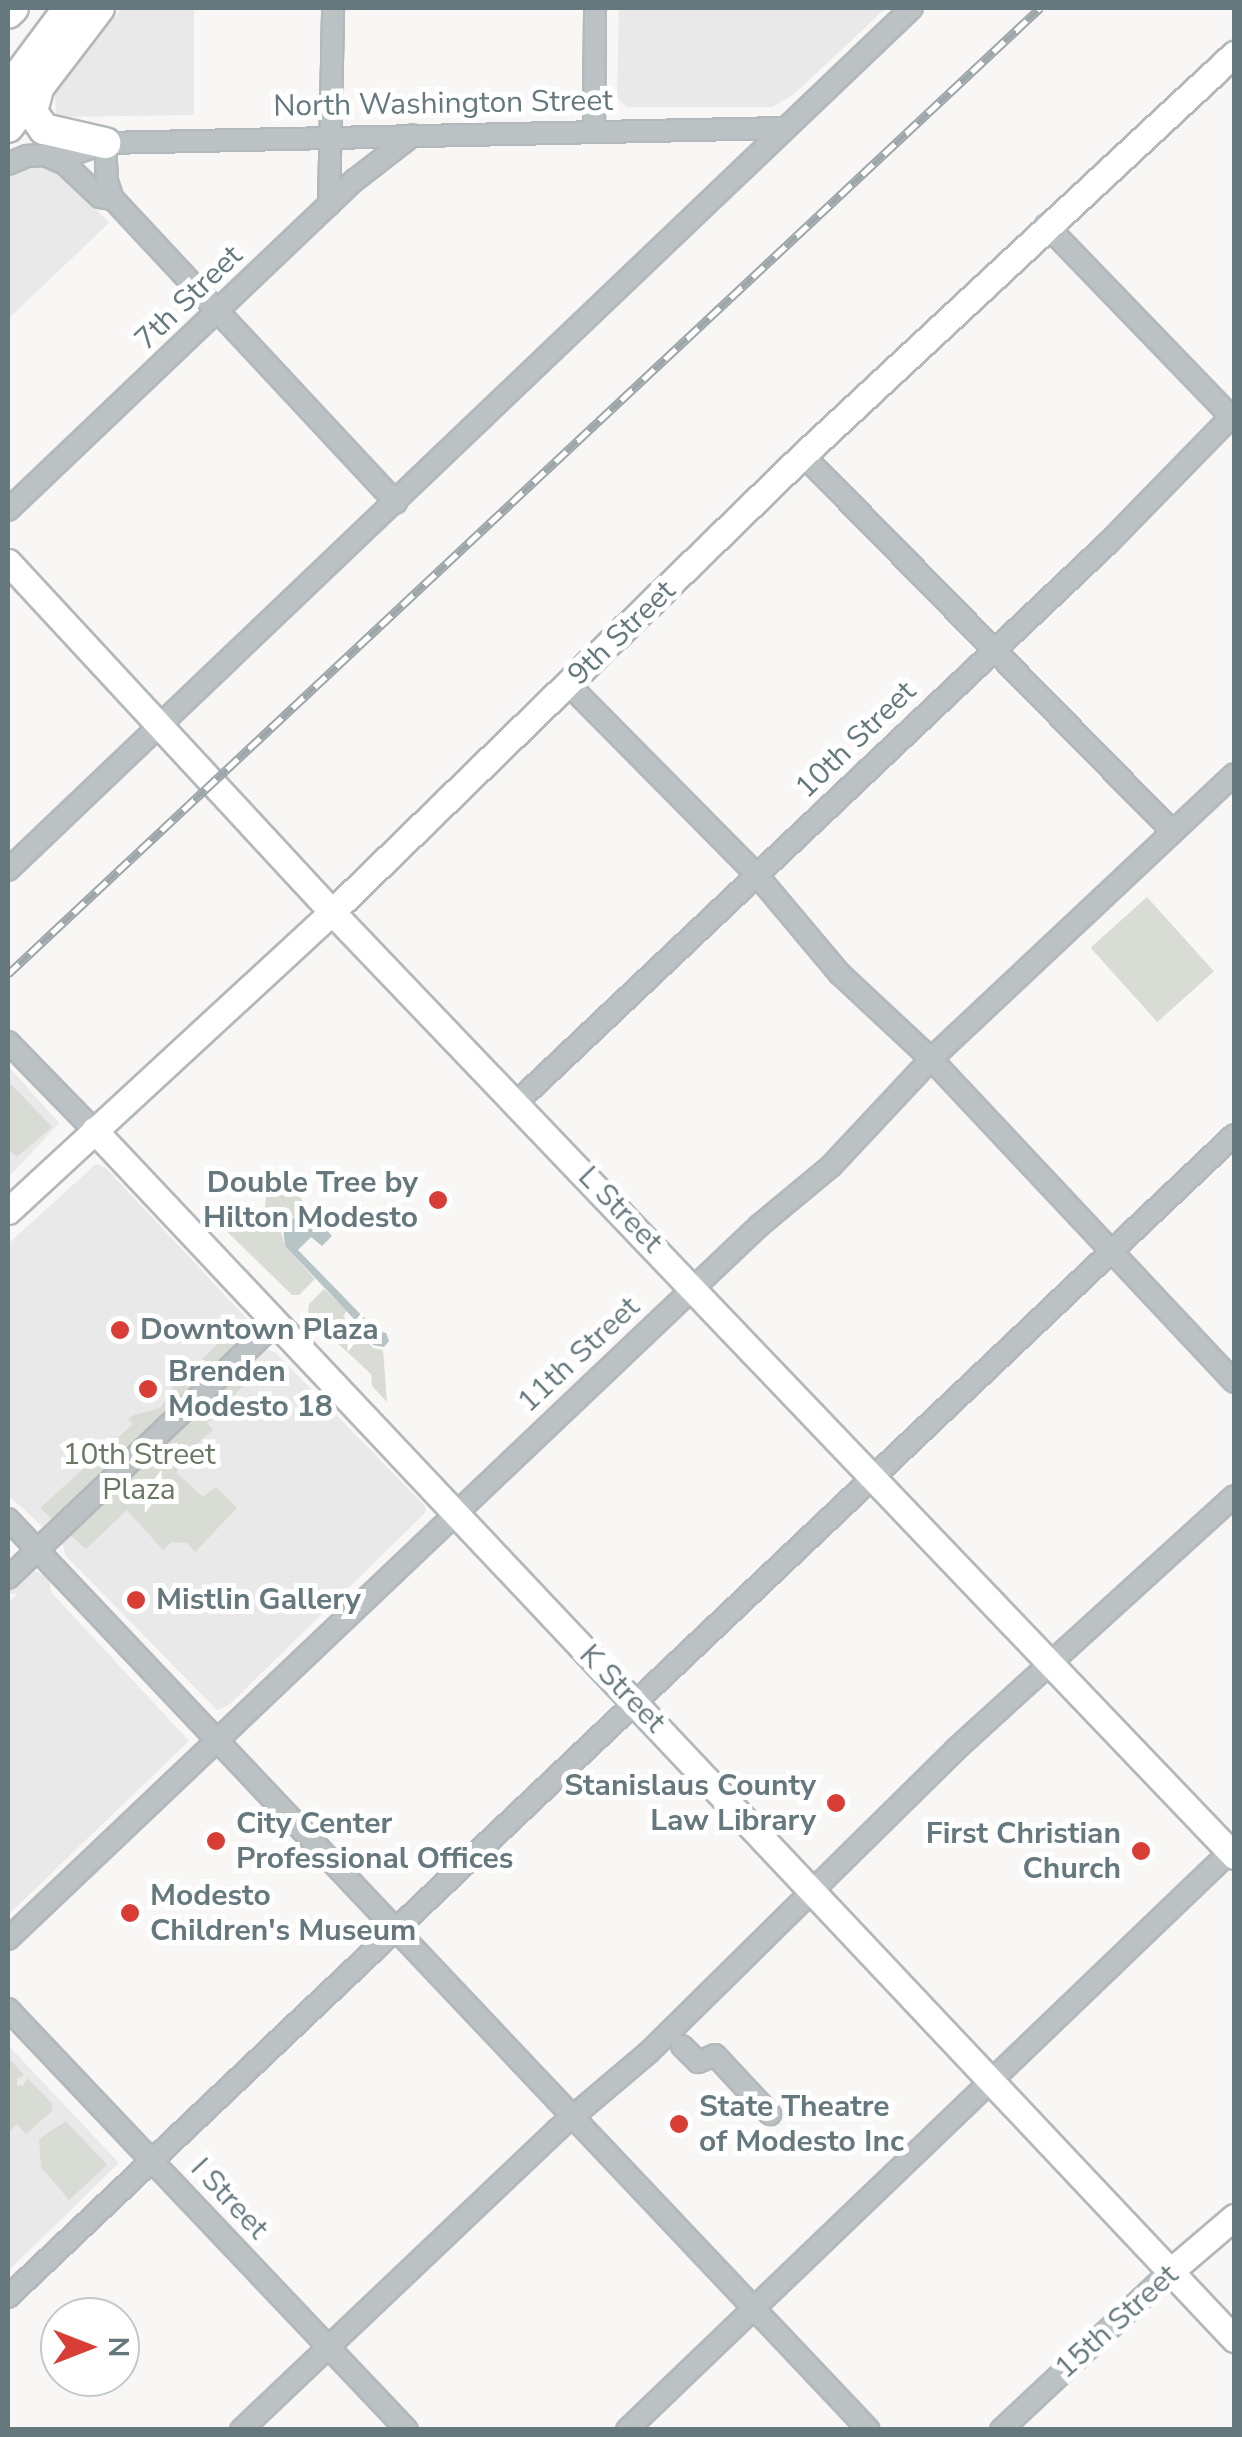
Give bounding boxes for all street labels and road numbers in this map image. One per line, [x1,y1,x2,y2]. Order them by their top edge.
street label: North Washington Street [273,83,613,125]
street label: 7th Street [128,238,250,358]
street label: 9th Street [561,573,683,693]
street label: 10th Street [788,674,924,806]
street label: L Street [570,1159,670,1261]
street label: 11th Street [511,1290,647,1420]
street label: K Street [571,1638,673,1740]
street label: I Street [183,2151,275,2247]
street label: 15th Street [1048,2257,1186,2387]

